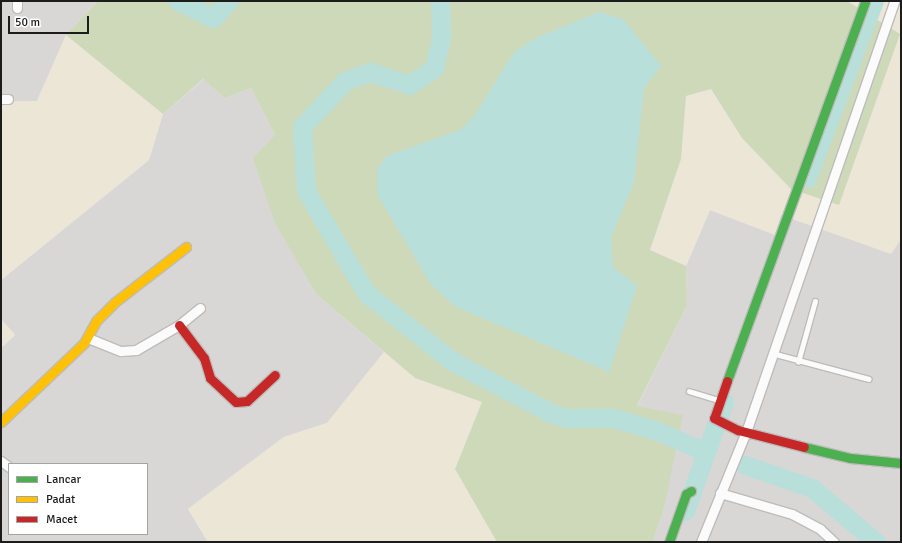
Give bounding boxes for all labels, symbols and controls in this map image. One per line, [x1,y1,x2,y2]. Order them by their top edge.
scale bar [10,8,91,34]
text: 50 m [15,15,40,30]
legend [8,463,148,535]
text: Lancar [46,472,81,487]
text: Padat [46,492,75,507]
text: Macet [46,512,78,527]

